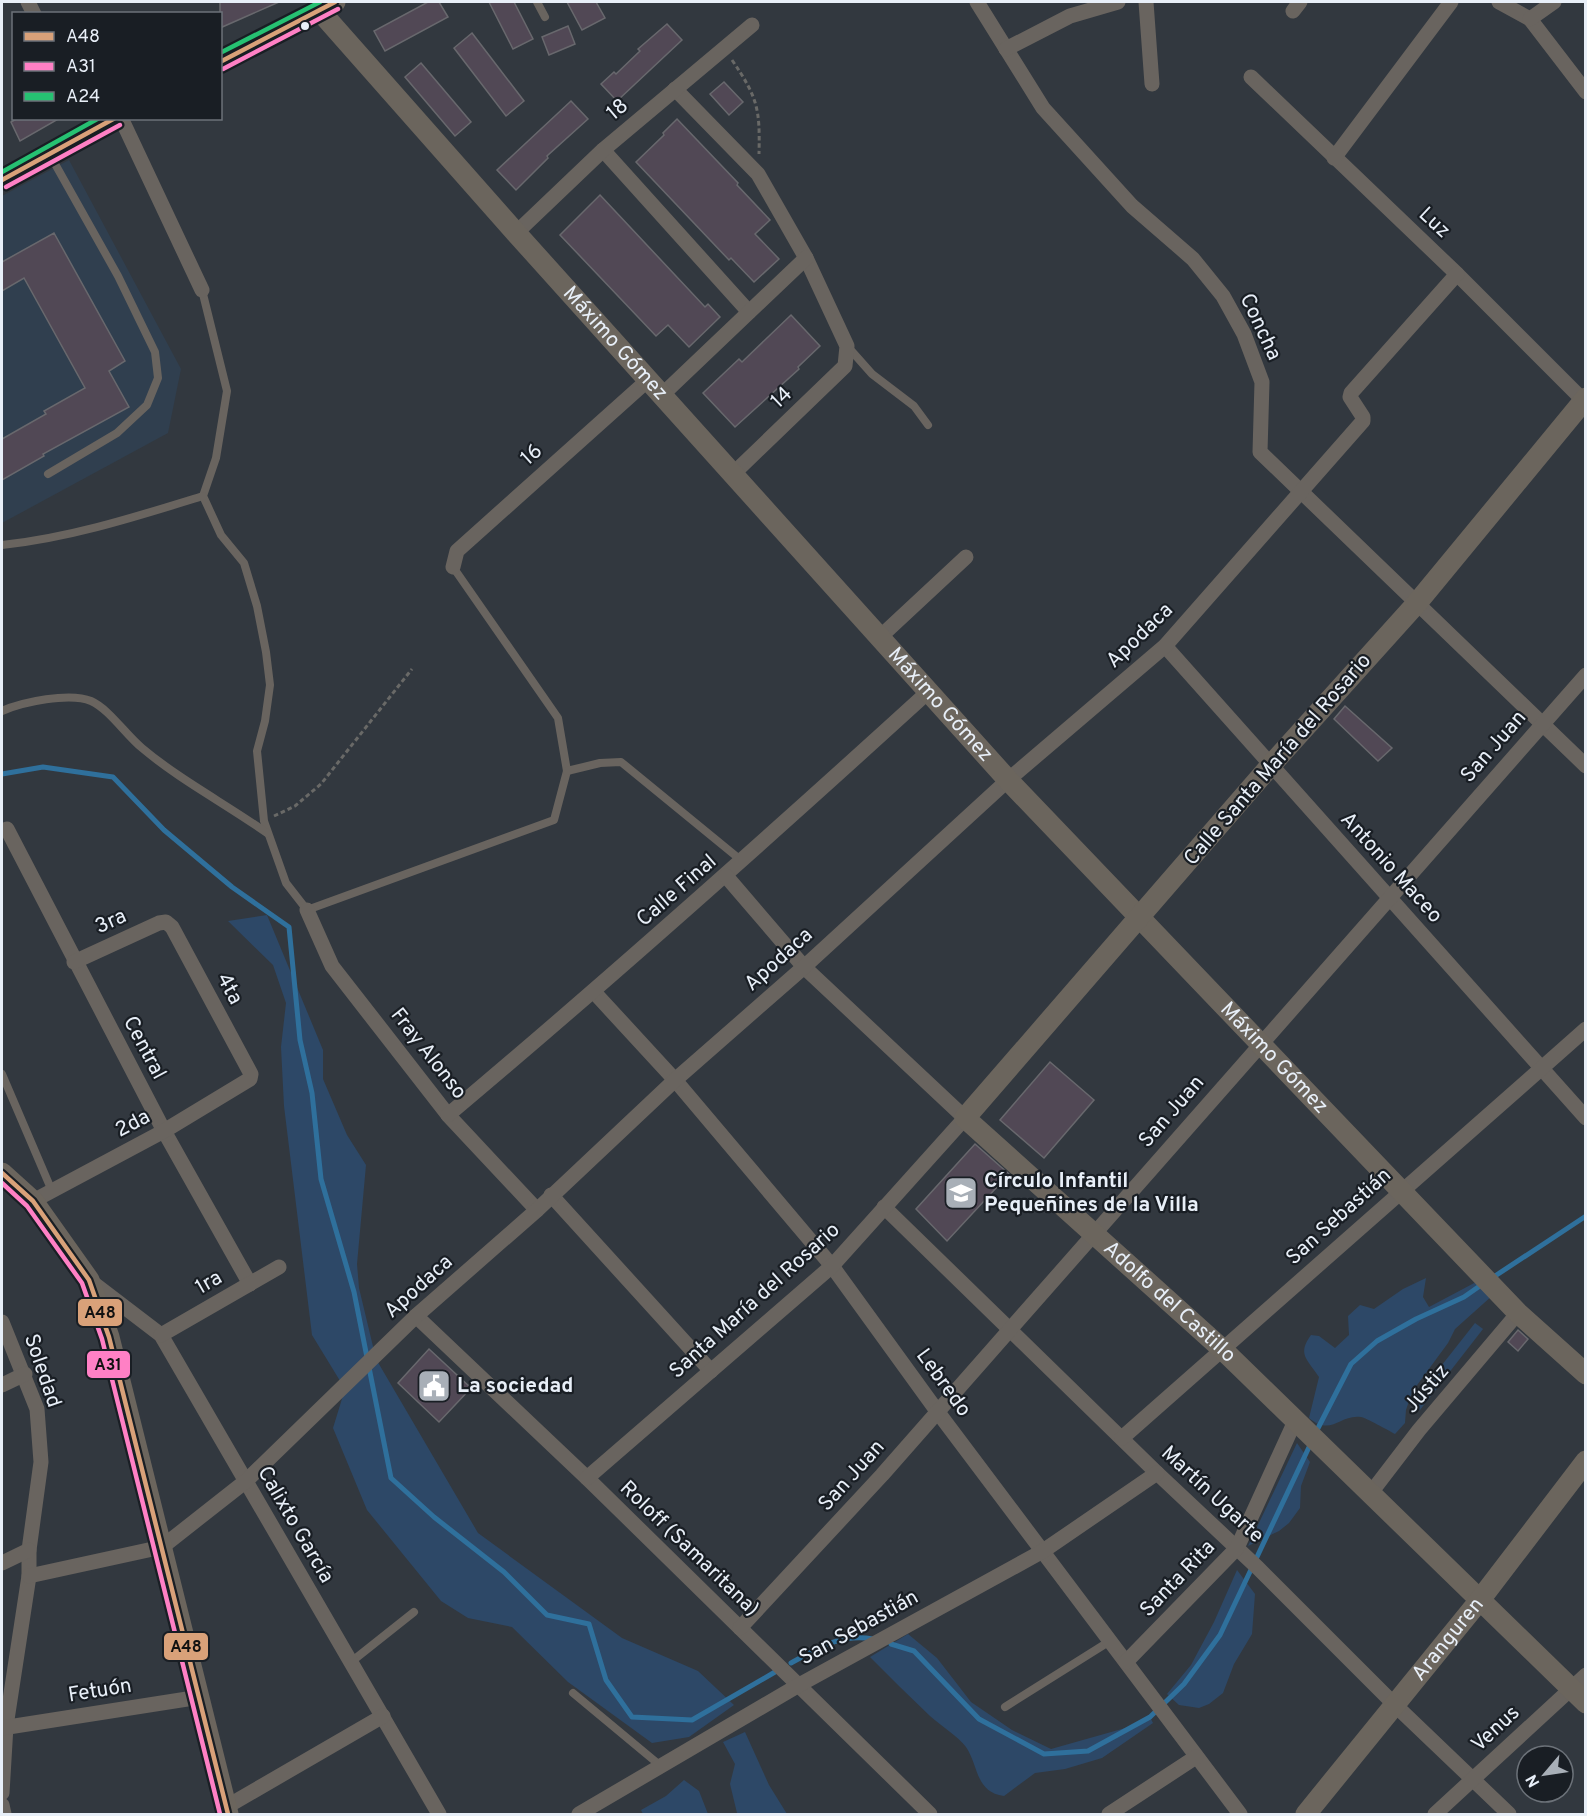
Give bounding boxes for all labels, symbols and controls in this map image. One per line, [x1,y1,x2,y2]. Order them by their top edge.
legend [12,12,222,120]
unlabelled marker [299,20,311,32]
text: A48 [66,26,100,49]
text: A31 [66,56,96,79]
text: A24 [66,86,100,109]
street label: 18 [601,93,635,127]
street label: Luz [1412,201,1456,245]
street label: Máximo Gómez [557,280,674,406]
street label: Concha [1233,289,1287,365]
street label: 14 [765,381,799,415]
street label: 16 [515,438,549,472]
street label: Apodaca [1101,597,1179,675]
street label: Máximo Gómez [882,642,999,768]
street label: Calle Santa María del Rosario [1178,648,1378,872]
street label: San Juan [1455,705,1533,789]
street label: Antonio Maceo [1334,807,1448,929]
street label: Calle Final [631,849,723,933]
street label: 3ra [91,903,131,941]
street label: Apodaca [739,922,819,998]
street label: 4ta [210,969,248,1009]
street label: Máximo Gómez [1214,996,1334,1120]
street label: Fray Alonso [384,1003,472,1105]
street label: Central [116,1012,172,1084]
street label: San Juan [1133,1070,1211,1154]
street label: 2da [111,1104,155,1144]
street label: San Sebastián [1281,1163,1397,1271]
place label: Círculo Infantil Pequeñines de la Villa [984,1168,1199,1219]
school or university icon: Círculo Infantil Pequeñines de la Villa [943,1175,979,1211]
street label: Santa María del Rosario [664,1217,846,1385]
street label: Adolfo del Castillo [1097,1235,1242,1369]
street label: Apodaca [379,1249,459,1325]
street label: 1ra [191,1265,227,1301]
line badge: A48 [77,1298,123,1327]
text: A48 [84,1304,116,1324]
street label: Soledad [17,1331,67,1411]
street label: Lebredo [909,1344,977,1422]
line badge: A31 [86,1350,131,1379]
text: A31 [94,1356,122,1376]
street label: Jústiz [1398,1359,1456,1419]
public building icon: La sociedad [416,1368,452,1404]
place label: La sociedad [457,1373,573,1400]
street label: San Juan [813,1435,891,1517]
street label: Martín Ugarte [1155,1440,1269,1550]
street label: Calixto García [251,1462,339,1588]
street label: Roloff (Samaritana) [613,1475,765,1623]
street label: Santa Rita [1135,1535,1221,1623]
street label: San Sebastián [794,1584,924,1672]
street label: Aranguren [1406,1592,1490,1687]
line badge: A48 [163,1632,209,1661]
text: A48 [170,1638,202,1658]
street label: Fetuón [66,1673,134,1709]
street label: Venus [1466,1700,1526,1758]
north arrow [1515,1744,1575,1804]
text: N [1522,1770,1545,1790]

